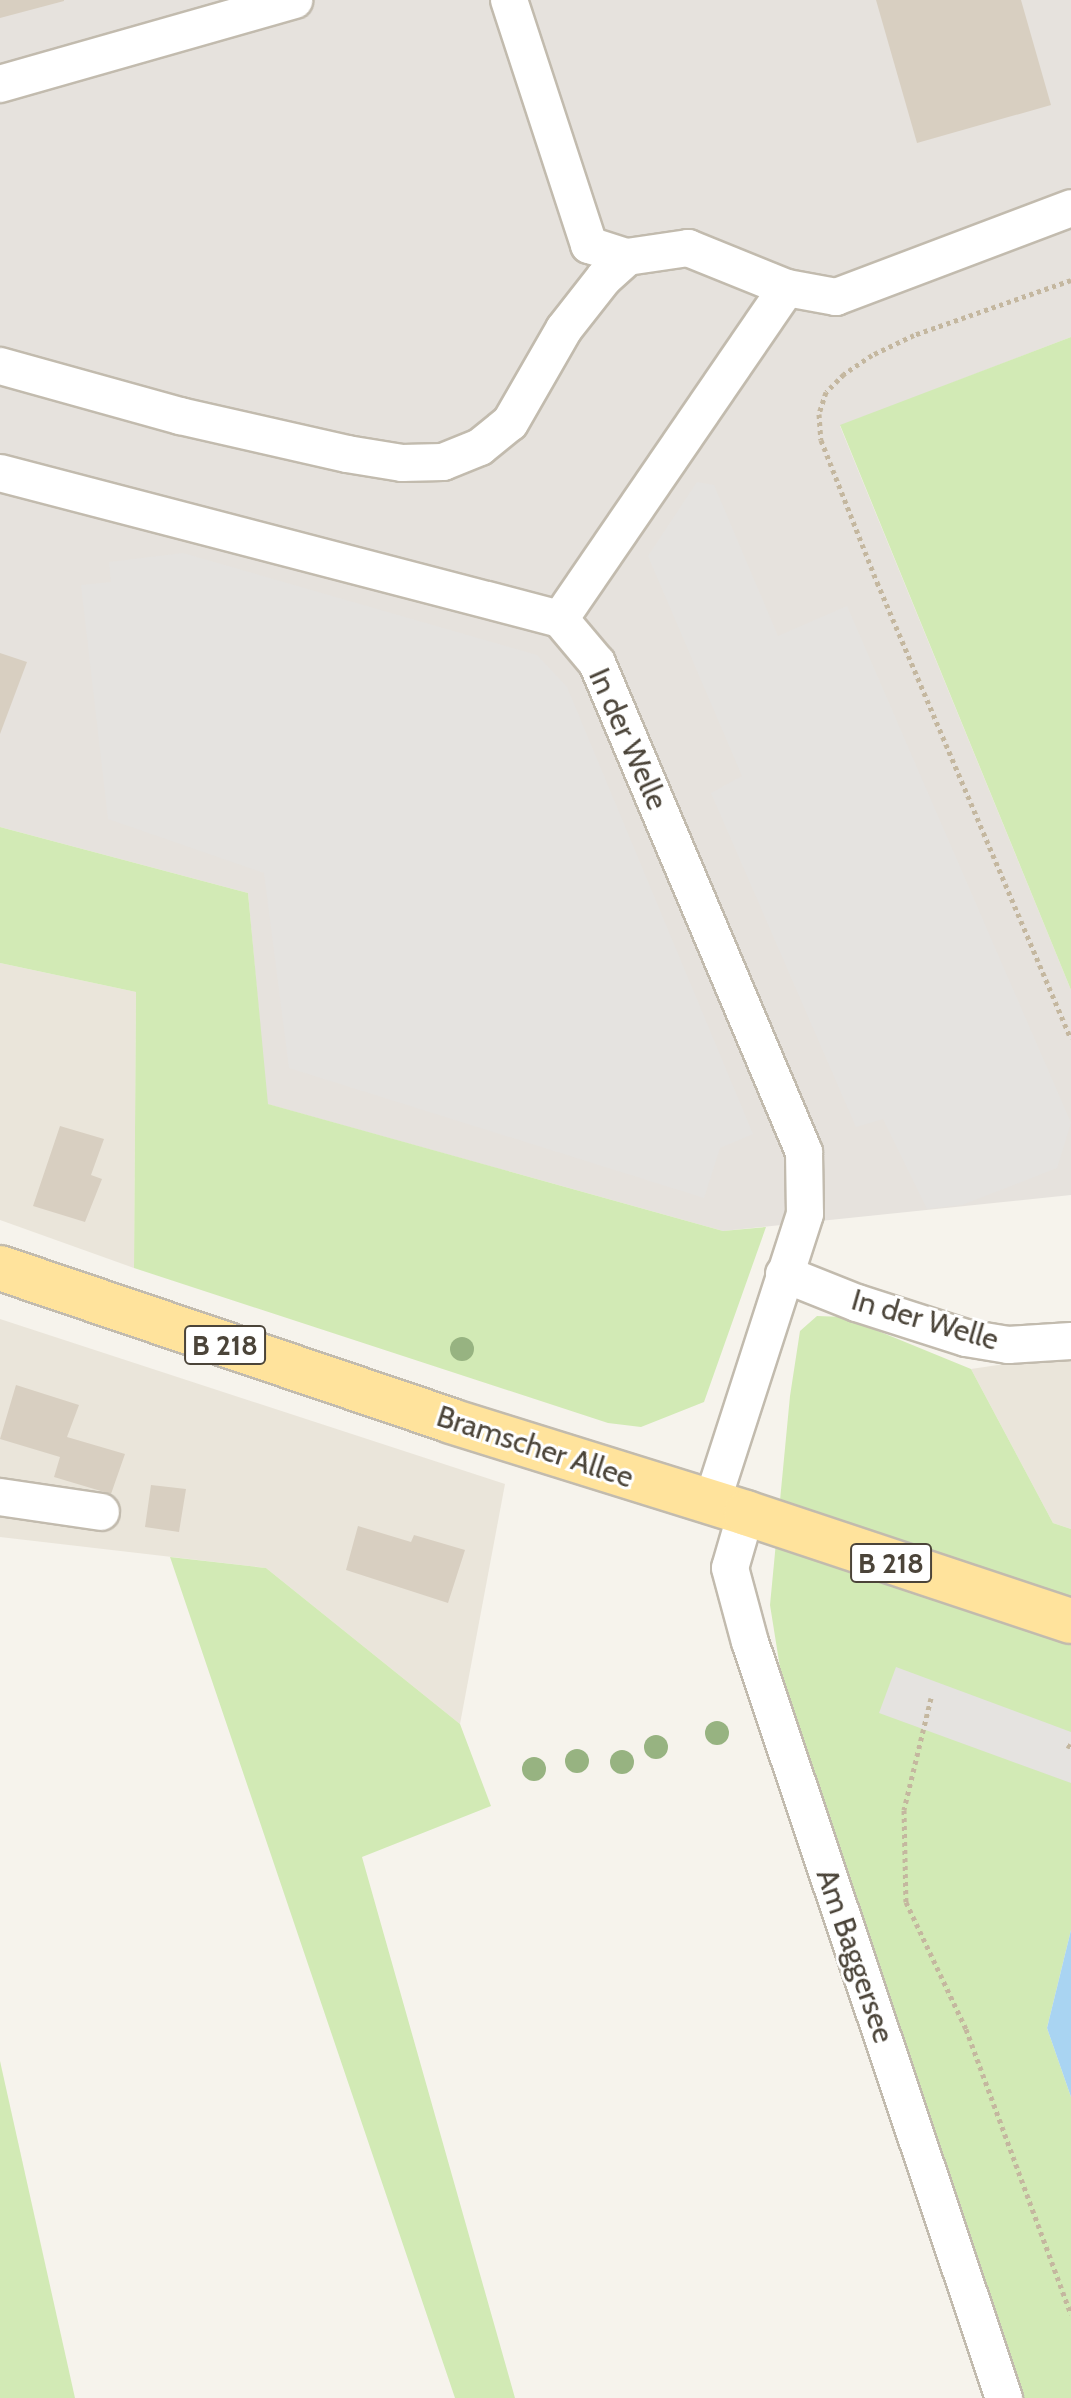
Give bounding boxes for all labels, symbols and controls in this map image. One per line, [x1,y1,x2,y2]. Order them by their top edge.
street label: In der Welle [581,663,675,815]
street label: In der Welle [847,1282,1003,1358]
road number: B 218 [183,1321,267,1369]
street label: Bramscher Allee [432,1398,638,1496]
road number: B 218 [849,1539,933,1587]
street label: Am Baggersee [808,1864,902,2048]

